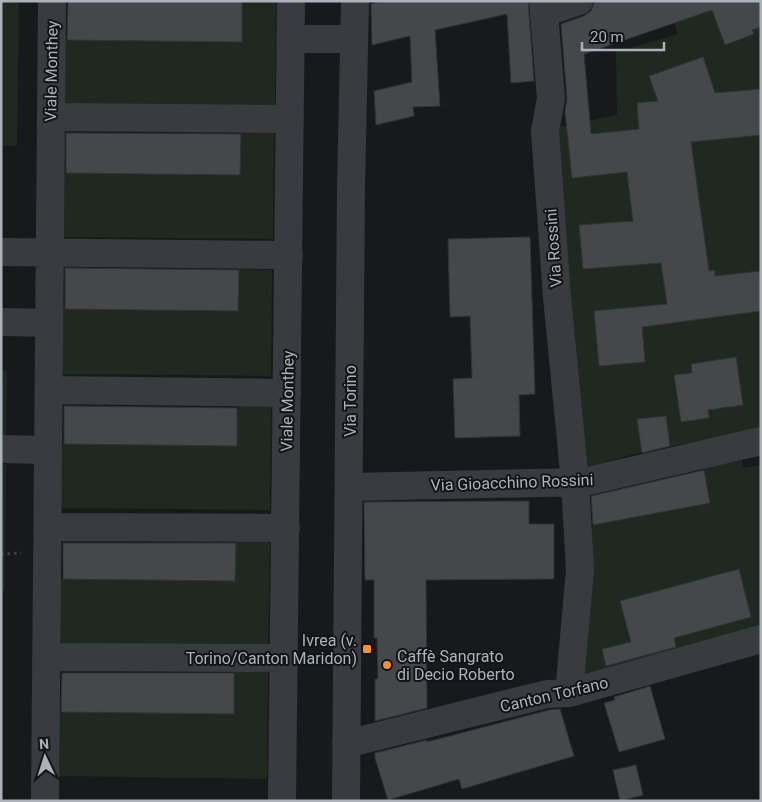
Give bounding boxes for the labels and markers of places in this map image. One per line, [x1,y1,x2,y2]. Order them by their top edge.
place label: Ivrea (v. Torino/Canton Maridon) [186,631,357,668]
marker: Ivrea (v. Torino/Canton Maridon) [361,643,373,655]
place label: Caffè Sangrato di Decio Roberto [397,647,515,684]
marker: Caffè Sangrato di Decio Roberto [381,659,393,671]

